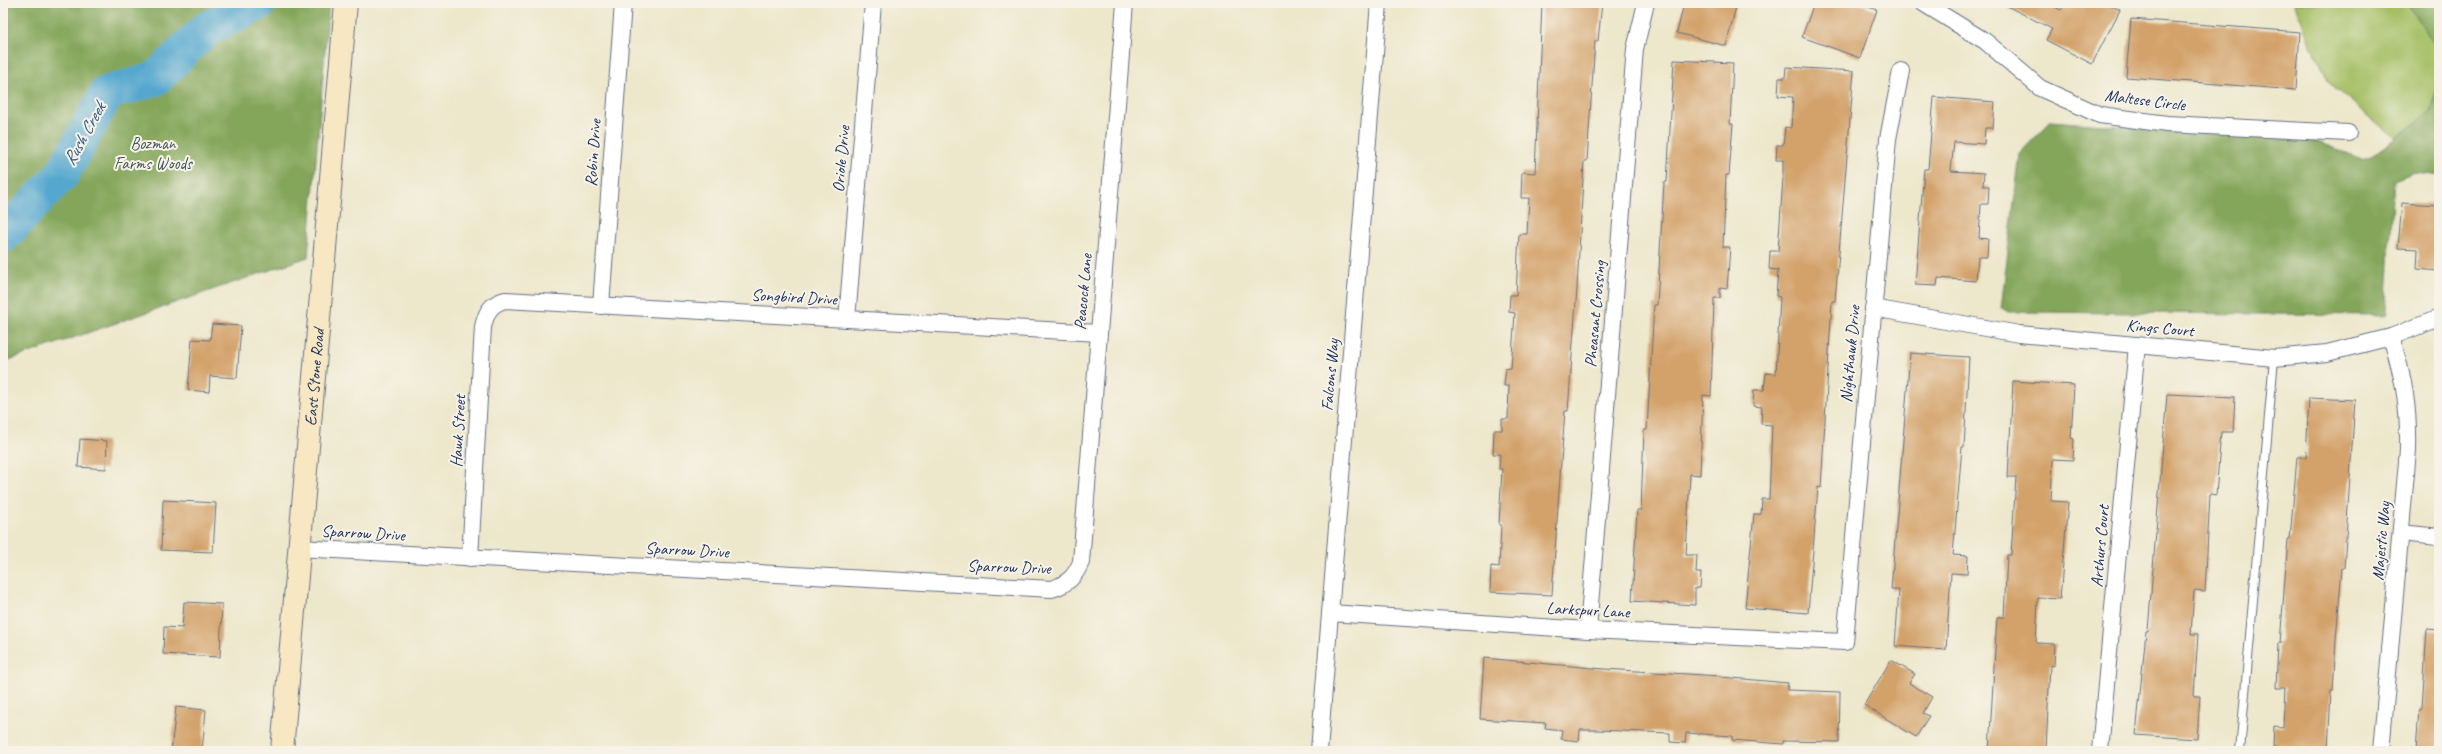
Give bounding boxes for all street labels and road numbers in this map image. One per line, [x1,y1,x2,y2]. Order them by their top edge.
street label: Maltese Circle [2104,85,2188,116]
street label: Robin Drive [580,117,606,187]
street label: Oriole Drive [828,123,854,193]
street label: Peacock Lane [1069,252,1097,331]
street label: Pheasant Crossing [1580,259,1610,368]
street label: Songbird Drive [751,284,839,310]
street label: Nighthawk Drive [1835,303,1865,403]
street label: Kings Court [2125,315,2197,342]
street label: East Stone Road [299,325,329,427]
street label: Falcons Way [1316,337,1344,412]
street label: Hawk Street [446,392,471,468]
street label: Majestic Way [2367,500,2395,581]
street label: Arthurs Court [2086,502,2114,588]
street label: Sparrow Drive [321,520,407,546]
street label: Sparrow Drive [645,537,731,563]
street label: Sparrow Drive [967,555,1053,579]
street label: Larkspur Lane [1546,597,1632,623]

